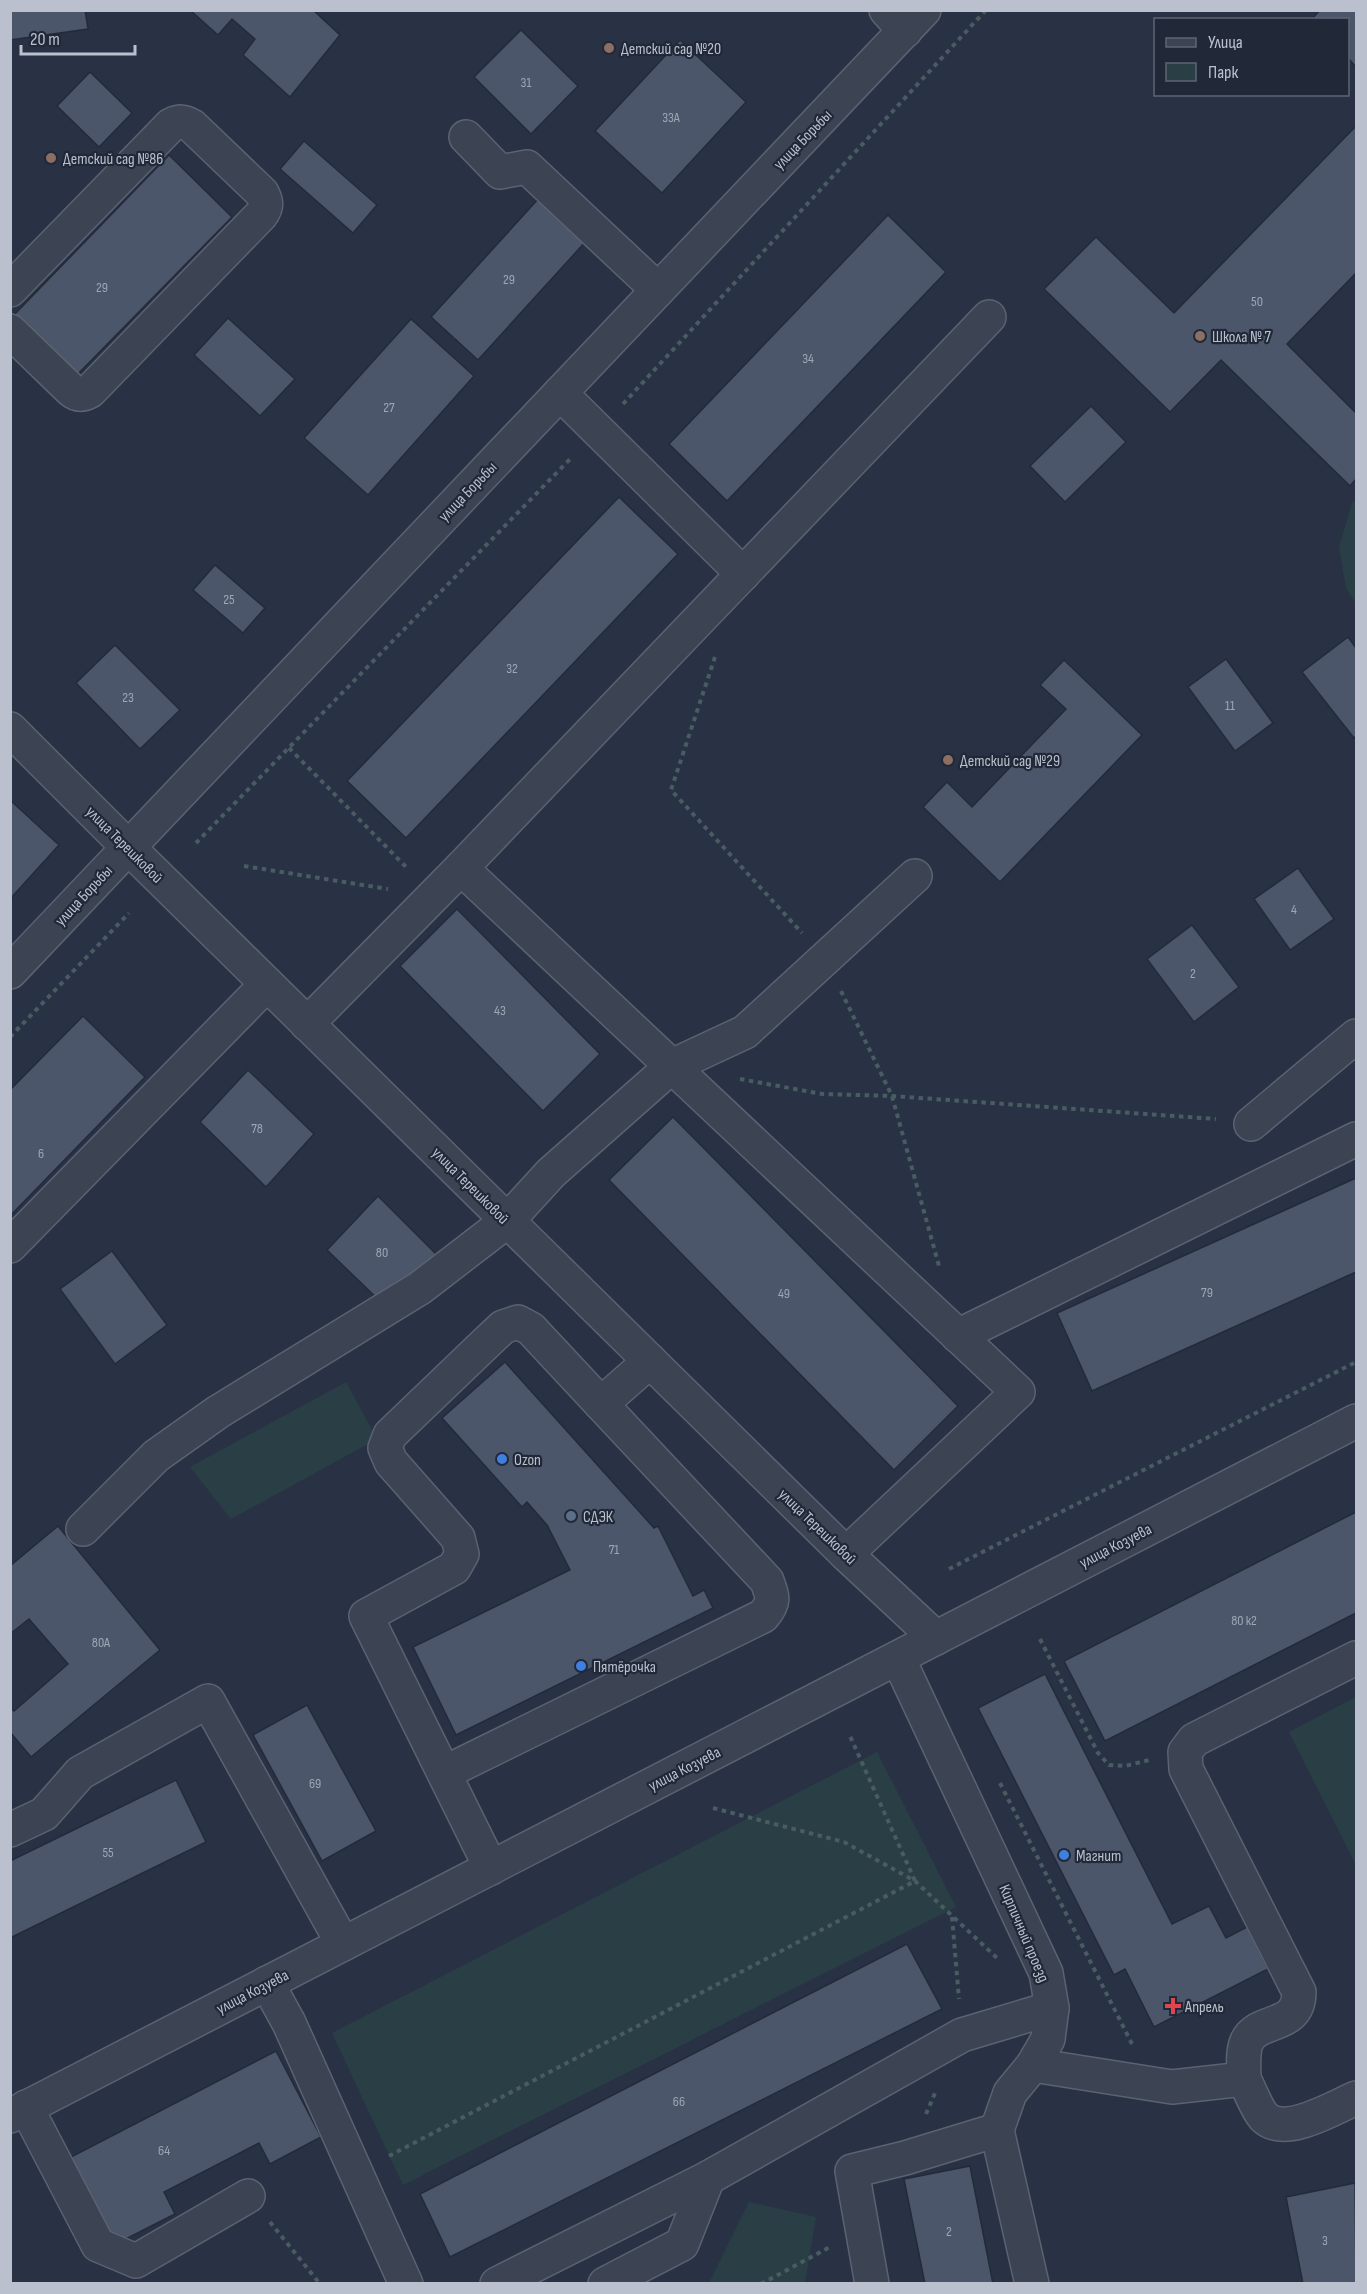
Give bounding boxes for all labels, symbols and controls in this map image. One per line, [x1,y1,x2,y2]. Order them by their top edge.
scale bar [21,18,135,56]
legend [1154,18,1349,96]
text: 20 m [30,29,60,50]
text: Улица [1208,32,1243,53]
place label: Детский сад №20 [621,40,721,59]
marker: Детский сад №20 [602,41,616,55]
text: Парк [1208,62,1239,83]
house number: 31 [521,74,531,91]
street label: улица Борьбы [770,106,836,174]
house number: 33А [662,109,681,126]
place label: Детский сад №86 [63,150,163,169]
marker: Детский сад №86 [44,151,58,165]
house number: 29 [503,271,515,288]
house number: 29 [96,279,108,296]
house number: 50 [1251,293,1263,310]
place label: Школа № 7 [1212,328,1272,347]
marker: Школа № 7 [1193,329,1207,343]
house number: 34 [802,350,814,367]
house number: 27 [383,399,395,416]
street label: улица Борьбы [435,458,501,526]
house number: 25 [223,591,235,608]
house number: 32 [506,660,518,677]
house number: 23 [122,689,134,706]
house number: 11 [1225,697,1235,714]
place label: Детский сад №29 [960,752,1060,771]
marker: Детский сад №29 [941,753,955,767]
street label: улица Терешковой [81,803,166,888]
street label: улица Борьбы [51,862,117,930]
house number: 4 [1291,901,1297,918]
house number: 2 [1190,965,1196,982]
house number: 43 [494,1002,506,1019]
house number: 78 [251,1120,263,1137]
street label: улица Терешковой [427,1144,512,1229]
house number: 6 [38,1145,44,1162]
house number: 80 [376,1244,388,1261]
house number: 79 [1201,1284,1213,1301]
house number: 49 [778,1285,790,1302]
place label: Ozon [514,1451,541,1470]
marker: Ozon [495,1452,509,1466]
street label: улица Терешковой [774,1485,860,1569]
place label: СДЭК [583,1508,614,1527]
marker: СДЭК [564,1509,578,1523]
street label: улица Козуева [1076,1520,1155,1573]
house number: 71 [609,1541,619,1558]
house number: 80 к2 [1231,1612,1257,1629]
house number: 80А [92,1634,111,1651]
place label: Пятёрочка [593,1658,656,1677]
marker: Пятёрочка [574,1659,588,1673]
street label: улица Козуева [645,1743,724,1796]
house number: 69 [309,1775,321,1792]
house number: 55 [102,1844,114,1861]
place label: Магнит [1076,1847,1121,1866]
marker: Магнит [1057,1848,1071,1862]
street label: Кирпичный проезд [994,1882,1053,1985]
street label: улица Козуева [213,1966,292,2019]
place label: Апрель [1184,1998,1224,2017]
marker: Апрель [1166,1999,1180,2013]
house number: 66 [673,2093,685,2110]
house number: 64 [158,2142,170,2159]
house number: 2 [946,2223,952,2240]
house number: 3 [1322,2232,1328,2249]

